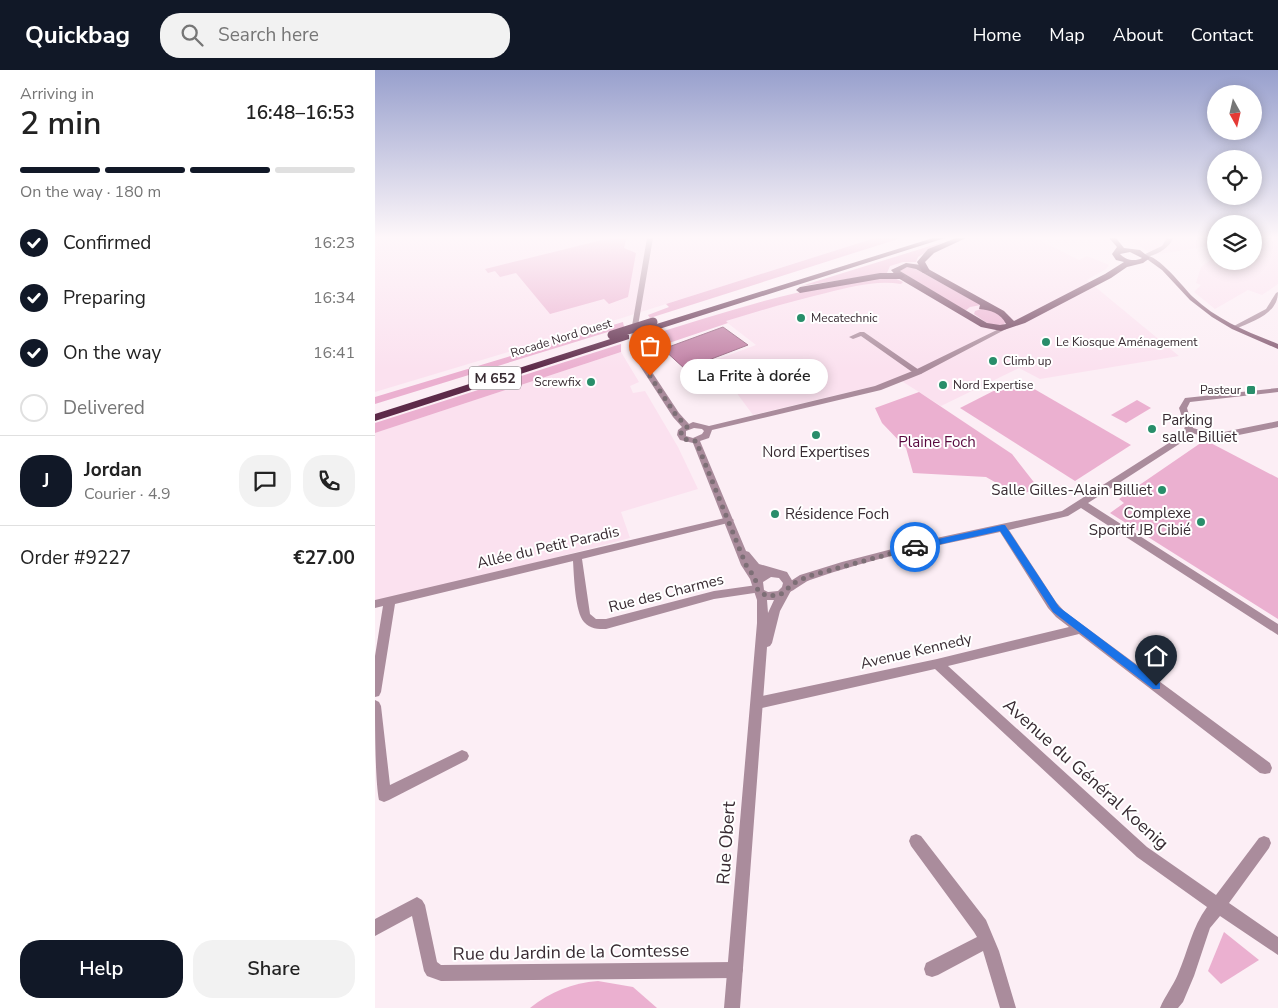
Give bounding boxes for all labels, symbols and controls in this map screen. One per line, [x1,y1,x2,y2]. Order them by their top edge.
search box [160,13,510,58]
text: Quickbag [25,19,130,51]
icon: search [178,21,206,49]
text: Search here [218,22,319,48]
text: Home [973,23,1021,47]
text: Map [1049,23,1085,47]
text: About [1113,23,1163,47]
text: Contact [1191,23,1253,47]
text: Arriving in [20,83,94,105]
north arrow [1207,85,1263,140]
map controls [1207,85,1262,270]
text: 16:48–16:53 [245,100,355,126]
text: 2 min [20,102,102,145]
button: locate [1207,150,1262,205]
text: On the way · 180 m [20,181,161,203]
button: layers [1207,215,1262,270]
icon: check [20,229,48,257]
text: Confirmed [63,230,151,256]
text: 16:23 [313,232,355,254]
icon: check [20,284,48,312]
text: Preparing [63,285,146,311]
text: 16:34 [313,287,355,309]
place label: Mecatechnic [811,310,878,326]
marker: Mecatechnic [795,312,807,324]
street label: Rocade Nord Ouest [508,315,614,361]
pin [629,325,671,376]
icon: bag [636,332,664,360]
place label: Le Kiosque Aménagement [1056,334,1198,350]
marker: Le Kiosque Aménagement [1040,336,1052,348]
icon: check [20,339,48,367]
text: On the way [63,340,161,366]
text: 16:41 [313,342,355,364]
place label: Climb up [1003,353,1052,369]
marker: Climb up [987,355,999,367]
callout: La Frite à dorée [680,358,827,394]
text: La Frite à dorée [697,365,811,387]
road number: M 652 [469,366,521,390]
place label: Screwfix [534,374,582,390]
marker: Screwfix [585,376,597,388]
place label: Nord Expertise [953,377,1033,393]
marker: Nord Expertise [937,379,949,391]
place label: Pasteur [1200,382,1242,398]
marker: Pasteur [1245,384,1257,396]
text: Delivered [63,395,145,421]
place label: Parking salle Billiet [1162,410,1238,447]
marker: Parking salle Billiet [1146,423,1158,435]
marker: Nord Expertises [810,429,822,441]
park label: Plaine Foch [898,432,976,452]
place label: Nord Expertises [762,442,870,462]
button: chat [239,455,291,507]
button: phone [303,455,355,507]
text: Jordan [84,457,142,483]
text: J [43,468,49,494]
place label: Salle Gilles-Alain Billiet [991,480,1153,500]
text: Courier · 4.9 [84,483,170,505]
marker: Salle Gilles-Alain Billiet [1156,484,1168,496]
place label: Complexe Sportif JB Cibié [1089,503,1191,540]
place label: Résidence Foch [785,504,889,524]
marker: Résidence Foch [769,508,781,520]
marker: Complexe Sportif JB Cibié [1195,516,1207,528]
street label: Allée du Petit Paradis [475,521,621,573]
courier [890,522,940,572]
icon: car [901,533,929,561]
text: Order #9227 [20,545,131,571]
text: €27.00 [293,545,355,571]
street label: Rue des Charmes [606,569,726,617]
street label: Avenue Kennedy [858,628,974,674]
pin [1135,635,1177,686]
icon: home [1142,642,1170,670]
street label: Avenue du Général Koenig [998,693,1174,855]
street label: Rue Obert [711,800,741,885]
street label: Rue du Jardin de la Comtesse [453,938,689,966]
button: Help [20,940,183,998]
button: Share [193,940,355,998]

